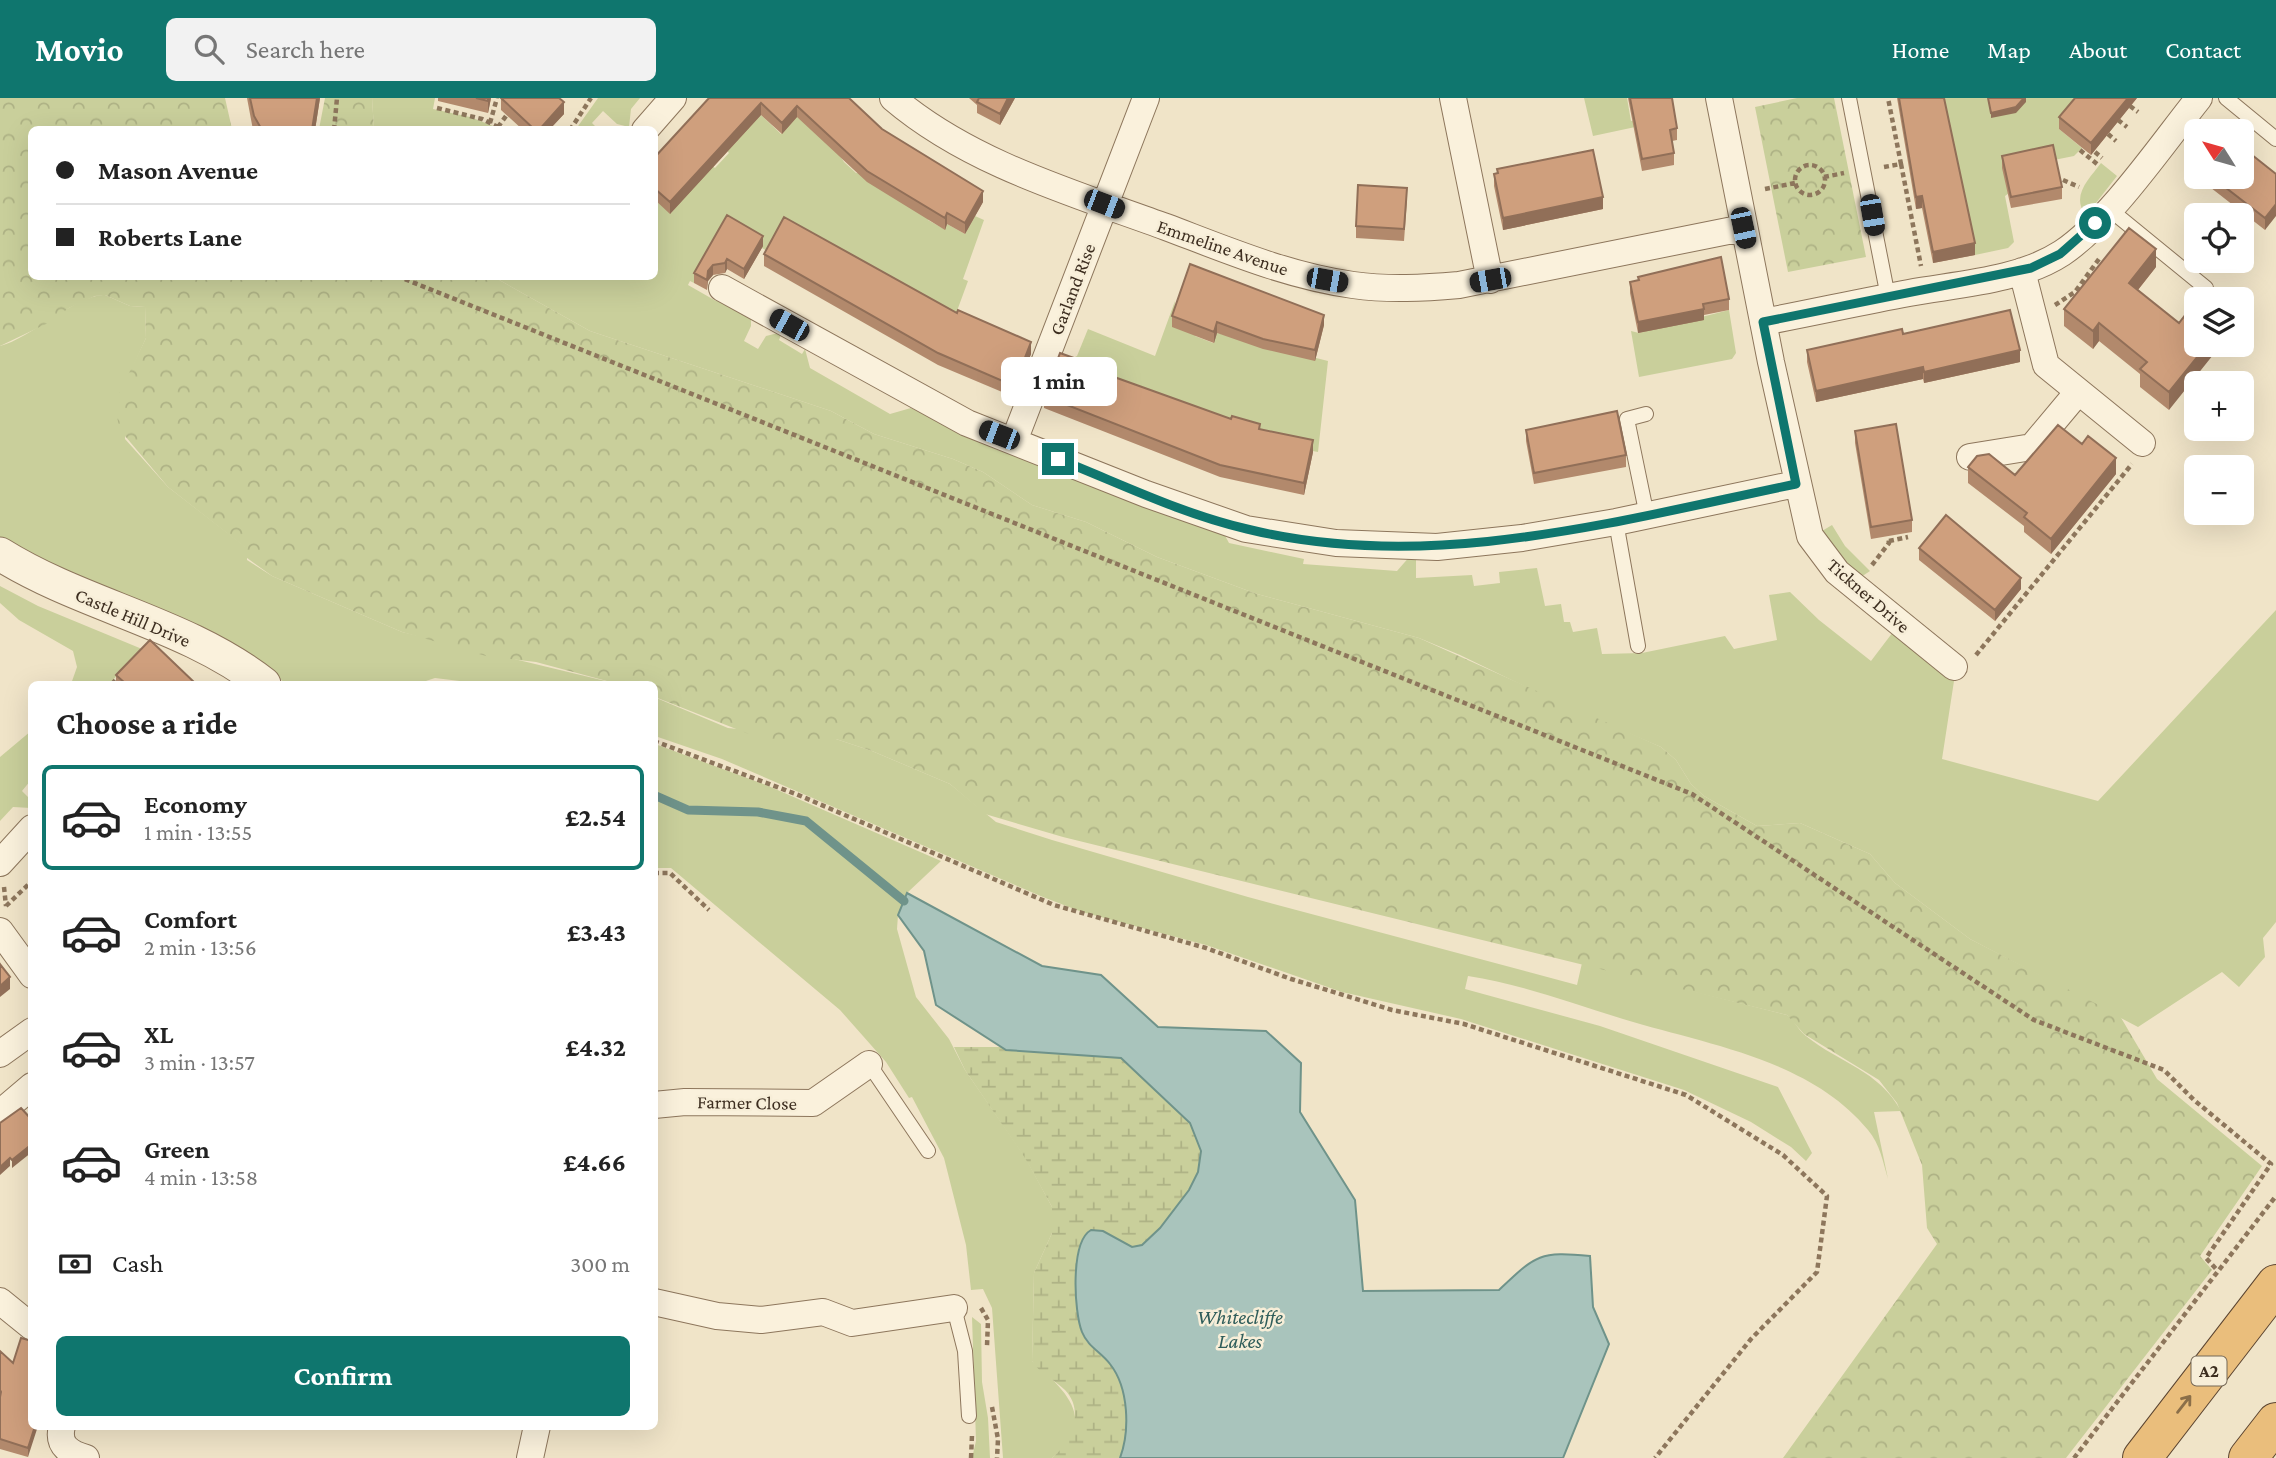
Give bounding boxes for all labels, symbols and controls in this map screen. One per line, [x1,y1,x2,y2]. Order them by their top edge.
search box [166,18,656,81]
icon: search [190,30,228,68]
text: Movio [35,31,124,68]
text: Search here [246,35,365,64]
text: Home [1892,36,1949,63]
text: Map [1987,36,2031,63]
text: About [2069,36,2127,63]
text: Contact [2165,36,2241,63]
north arrow [2184,119,2254,189]
map controls [2184,119,2254,525]
text: Mason Avenue [98,156,258,185]
car [1081,187,1128,221]
car [1859,192,1886,238]
button: locate [2184,203,2254,273]
car [1729,205,1758,251]
route start [2079,207,2111,239]
street label: Emmeline Avenue [1155,215,1291,280]
text: Roberts Lane [98,223,242,252]
street label: Garland Rise [1045,240,1100,338]
car [1305,266,1350,294]
car [1468,266,1513,294]
button: layers [2184,287,2254,357]
car [766,306,813,344]
callout: 1 min [1000,358,1116,406]
text: 1 min [1033,368,1085,394]
button: + [2184,371,2254,441]
car [976,418,1023,452]
route end [1042,443,1074,475]
button: − [2184,455,2254,525]
street label: Tickner Drive [1823,554,1914,637]
street label: Castle Hill Drive [72,584,193,651]
text: Choose a ride [56,705,237,741]
icon: car [60,786,123,849]
text: Economy [144,790,247,819]
text: £2.54 [565,803,626,832]
text: 1 min · 13:55 [144,819,252,845]
icon: car [60,901,123,964]
text: Comfort [144,905,237,934]
text: £3.43 [567,918,626,947]
text: 2 min · 13:56 [144,934,257,960]
icon: car [60,1016,123,1079]
text: XL [144,1020,173,1049]
text: £4.32 [565,1033,626,1062]
text: 3 min · 13:57 [144,1049,255,1075]
street label: Farmer Close [697,1091,797,1114]
icon: car [60,1131,123,1194]
text: Green [144,1135,210,1164]
text: £4.66 [563,1148,626,1177]
text: 4 min · 13:58 [144,1164,258,1190]
icon: cash [56,1245,94,1283]
text: Cash [112,1249,163,1278]
text: 300 m [570,1251,630,1277]
water label: Whitecliffe Lakes [1197,1305,1283,1353]
button: Confirm [56,1336,630,1416]
road number: A2 [2192,1356,2226,1386]
one-way arrow [2176,1395,2191,1414]

